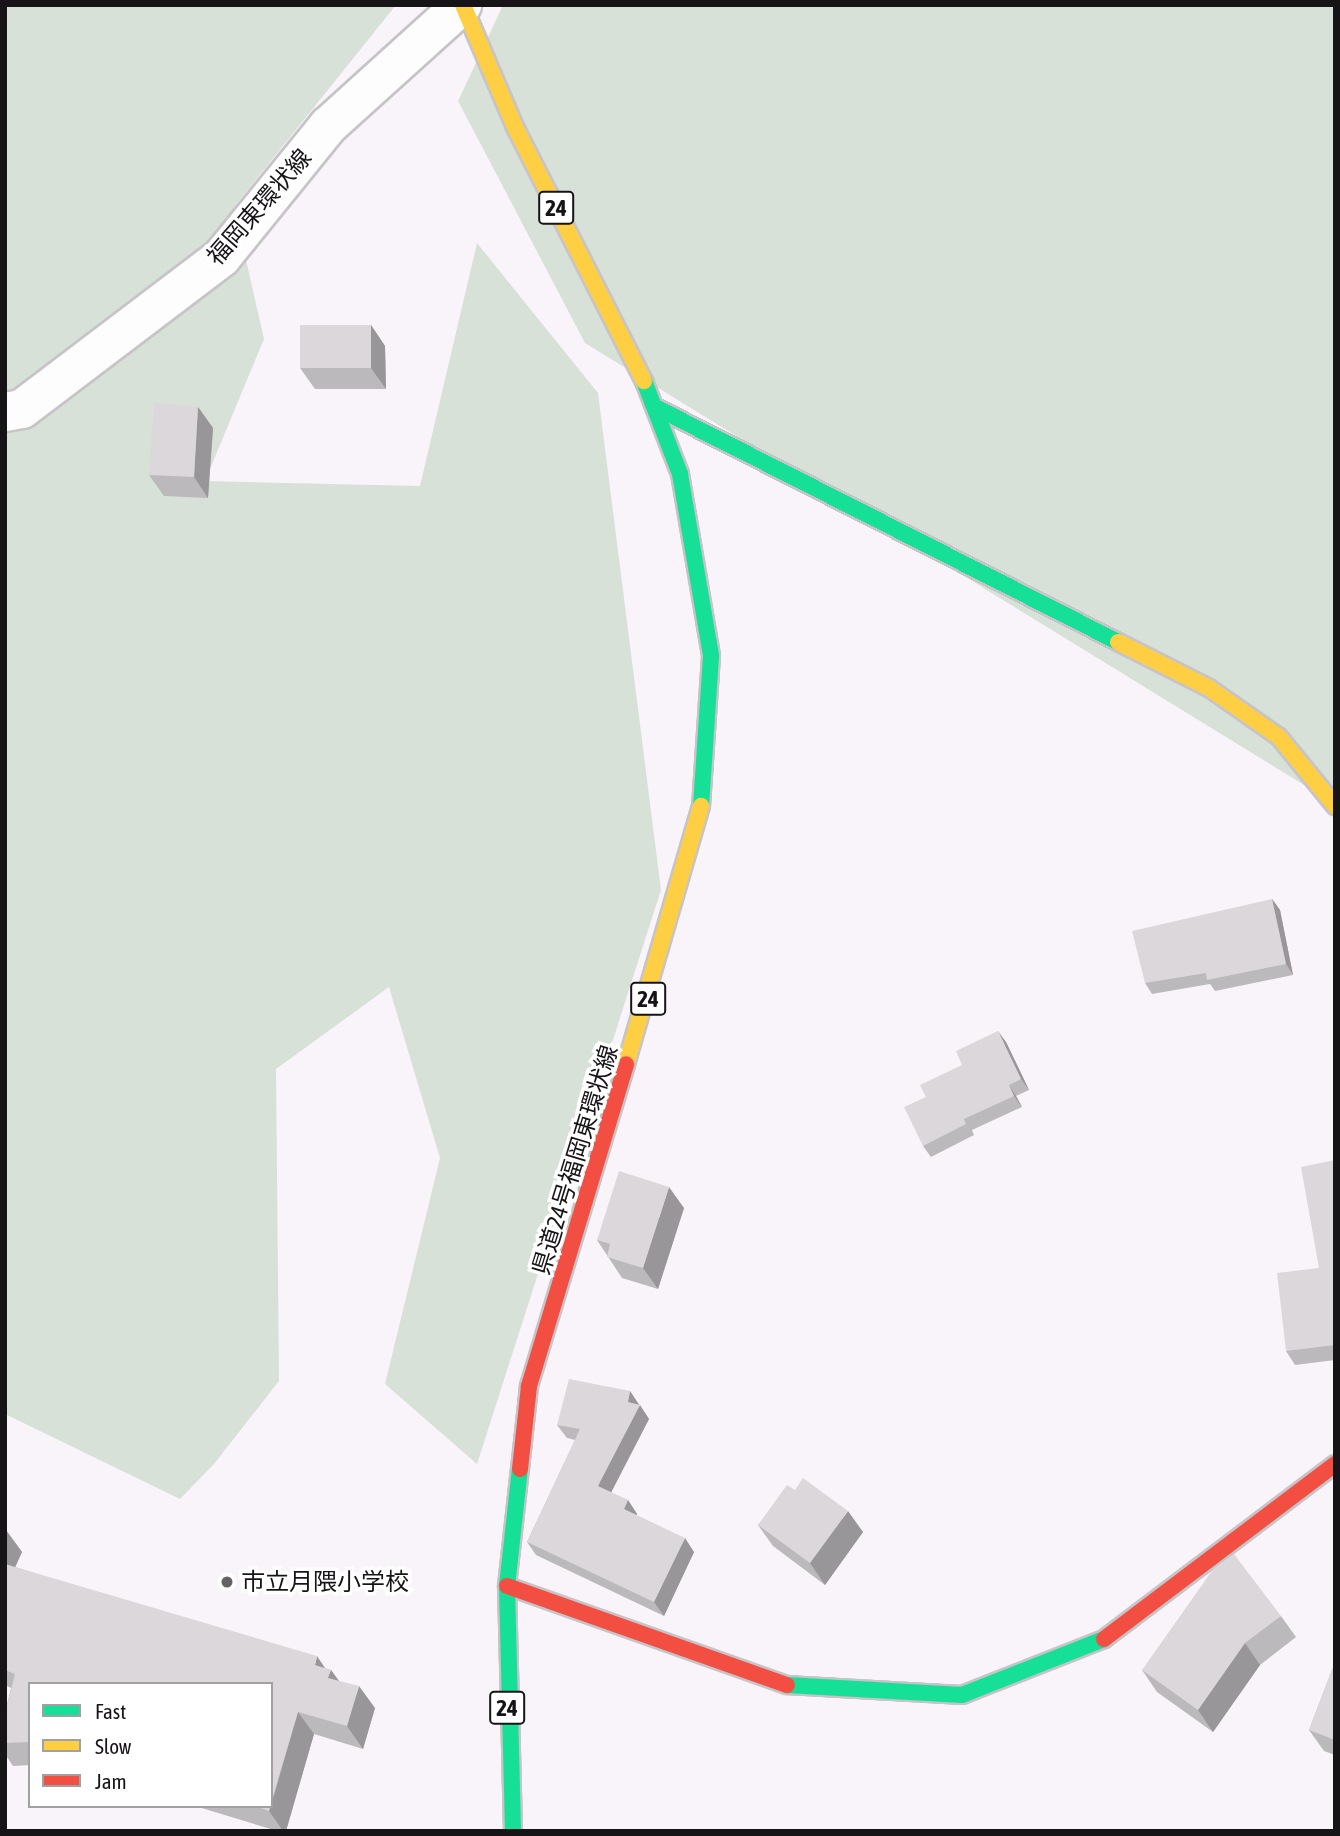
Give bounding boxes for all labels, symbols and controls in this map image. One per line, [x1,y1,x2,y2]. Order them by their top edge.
street label: 福岡東環状線 [201,143,317,271]
road number: 24 [537,188,575,228]
road number: 24 [629,980,667,1018]
street label: 県道24号福岡東環状線 [526,1042,624,1278]
place label: 市立月隈小学校 [241,1568,409,1596]
marker: 市立月隈小学校 [219,1574,235,1590]
legend [28,1682,273,1808]
road number: 24 [488,1688,526,1728]
text: Fast [95,1699,126,1723]
text: Slow [95,1734,131,1758]
text: Jam [95,1769,127,1793]

